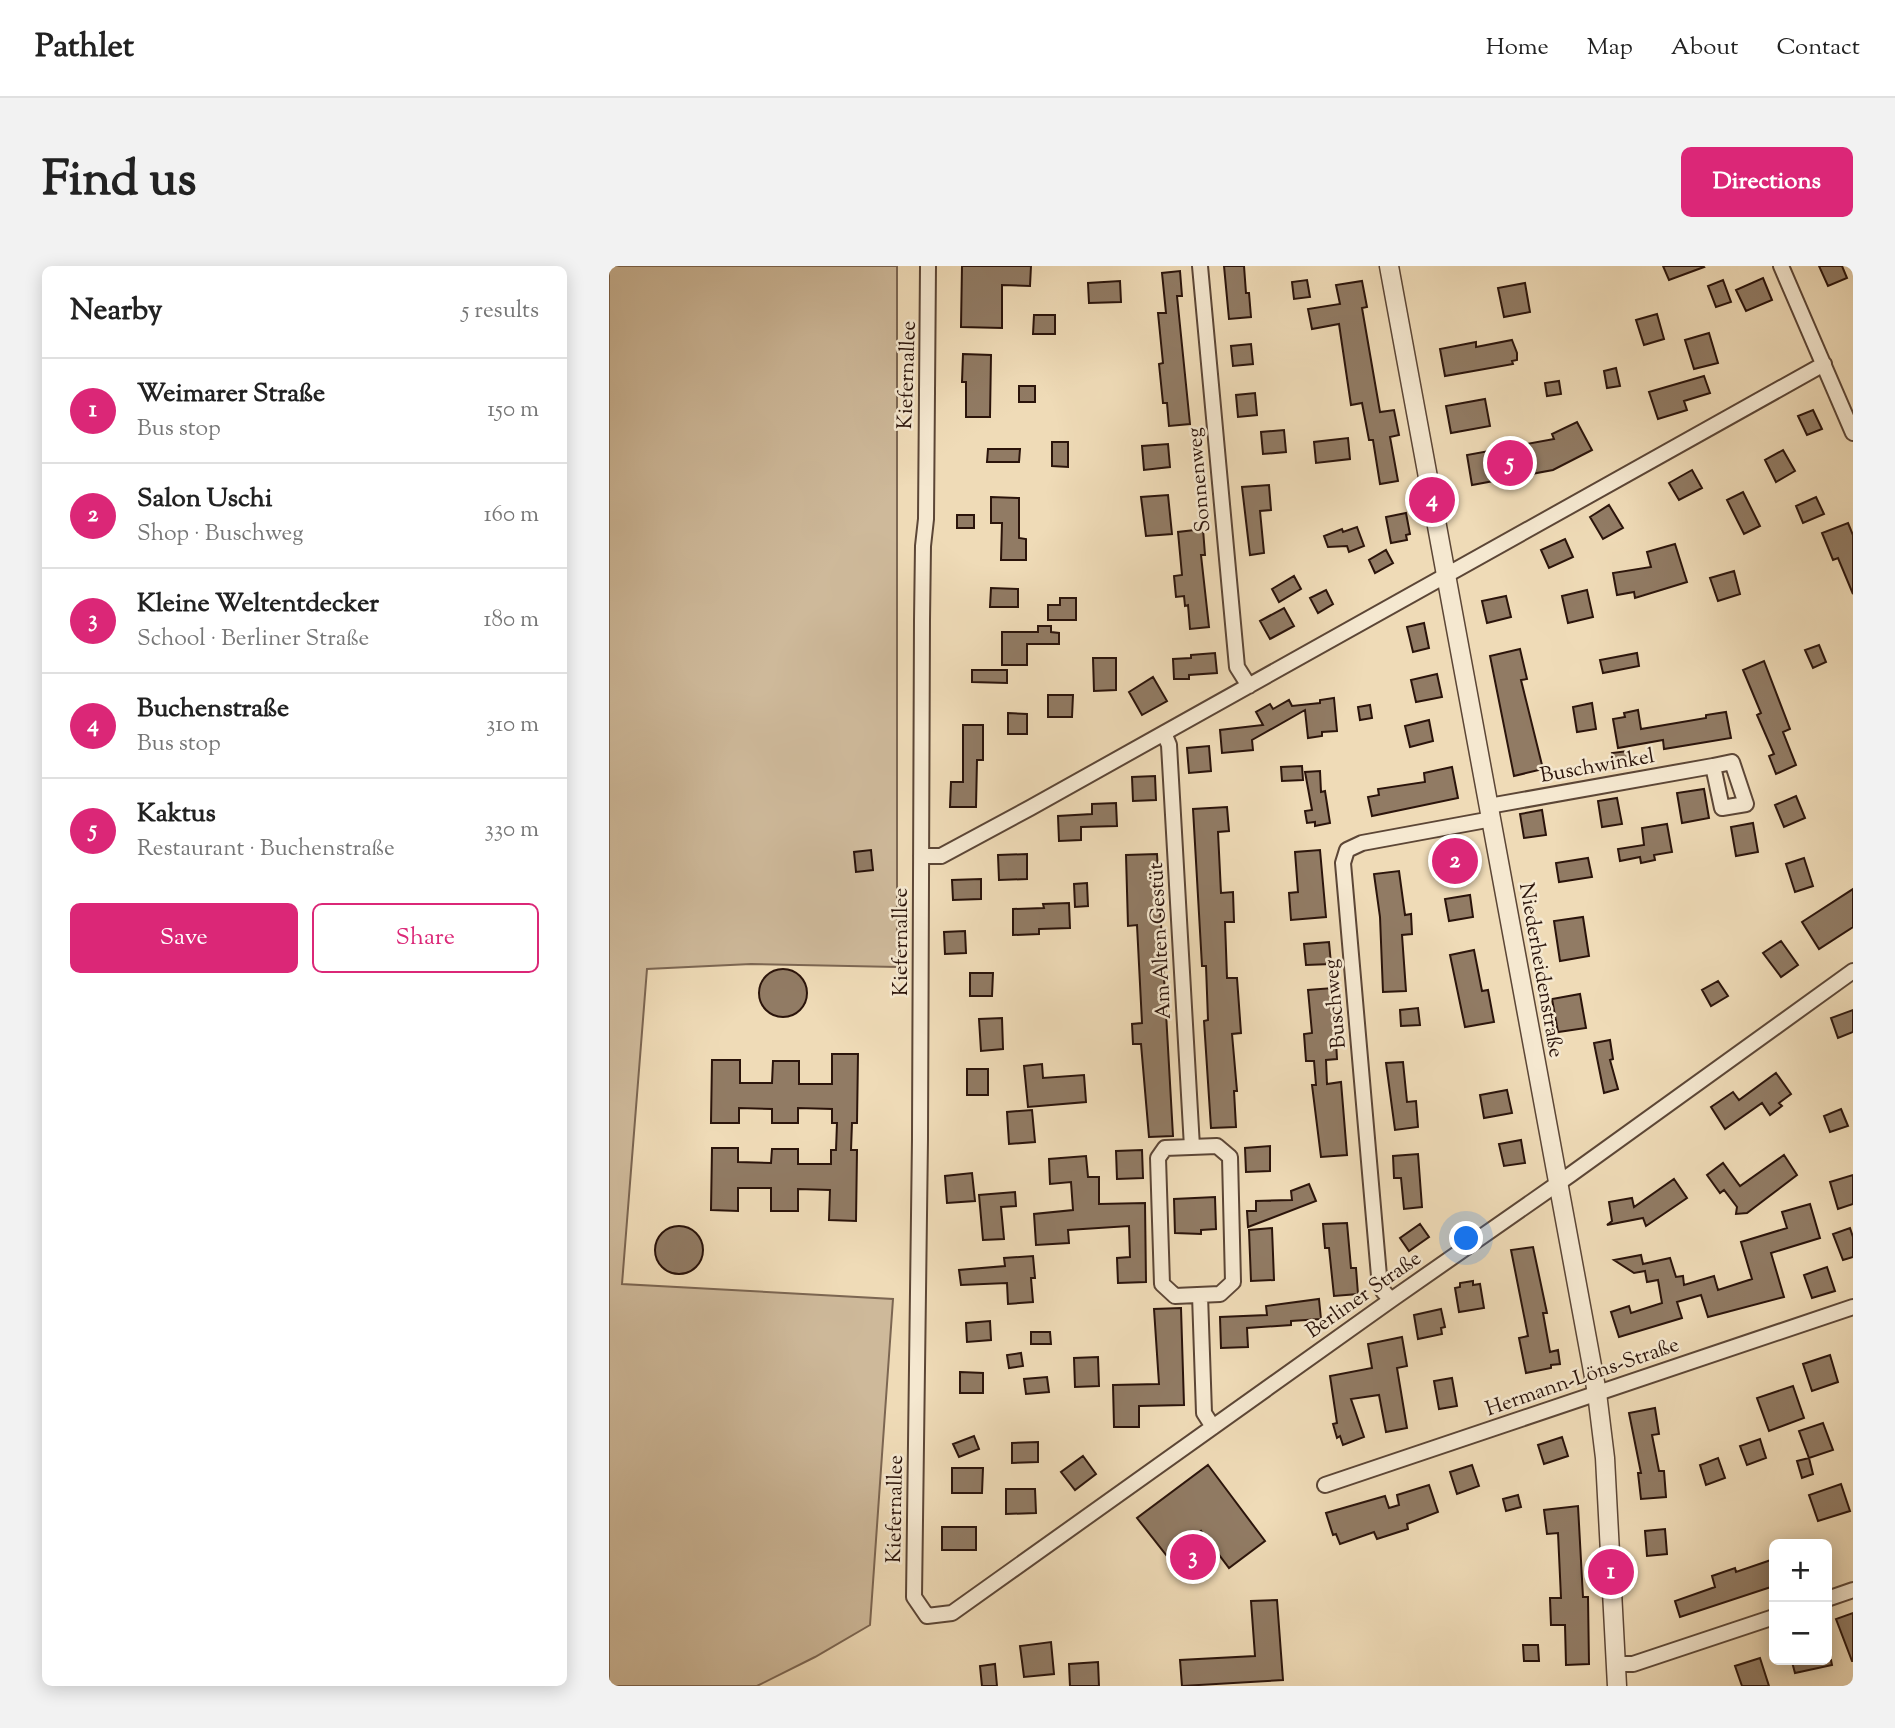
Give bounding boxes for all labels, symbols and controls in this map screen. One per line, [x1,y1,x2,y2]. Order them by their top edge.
text: Pathlet [35,24,134,72]
text: Home [1486,31,1549,65]
text: Map [1587,31,1633,65]
text: About [1671,31,1738,65]
text: Contact [1776,31,1860,65]
text: Find us [42,147,196,217]
button: Directions [1681,147,1853,217]
text: Nearby [70,290,162,333]
text: 5 results [462,295,539,328]
street label: Kiefernallee [891,320,925,430]
text: Weimarer Straße [137,376,325,413]
text: 1 [89,394,97,427]
text: 150 m [487,394,539,427]
text: Bus stop [137,413,221,446]
street label: Sonnenweg [1180,426,1220,534]
pin: 5 [1487,437,1533,489]
pin: 4 [1409,474,1455,526]
text: Salon Uschi [137,481,272,518]
text: 2 [88,499,98,532]
text: 160 m [484,499,539,532]
text: Shop · Buschweg [137,518,304,551]
text: Kleine Weltentdecker [137,586,379,623]
text: 3 [88,604,98,637]
text: 180 m [484,604,539,637]
text: School · Berliner Straße [137,623,369,656]
text: Buchenstraße [137,691,289,728]
text: 4 [87,709,99,742]
text: 310 m [486,709,539,742]
text: Bus stop [137,728,221,761]
street label: Buschwinkel [1538,742,1657,792]
text: Kaktus [137,796,216,833]
text: 5 [89,814,97,847]
text: 330 m [485,814,539,847]
text: Restaurant · Buchenstraße [137,833,395,866]
pin: 2 [1432,835,1478,887]
street label: Am Alten Gestüt [1142,862,1180,1020]
street label: Niederheidenstraße [1510,881,1570,1060]
street label: Kiefernallee [887,888,917,996]
button: Save [70,903,298,973]
button: Share [312,903,539,973]
street label: Buschweg [1317,958,1355,1050]
your location [1449,1221,1483,1255]
street label: Berliner Straße [1300,1245,1428,1347]
street label: Hermann-Löns-Straße [1482,1331,1684,1425]
street label: Kiefernallee [880,1455,912,1564]
pin: 3 [1170,1531,1216,1583]
map controls [1769,1539,1832,1665]
button: + [1769,1539,1832,1602]
pin: 1 [1588,1546,1634,1598]
button: − [1769,1602,1832,1665]

